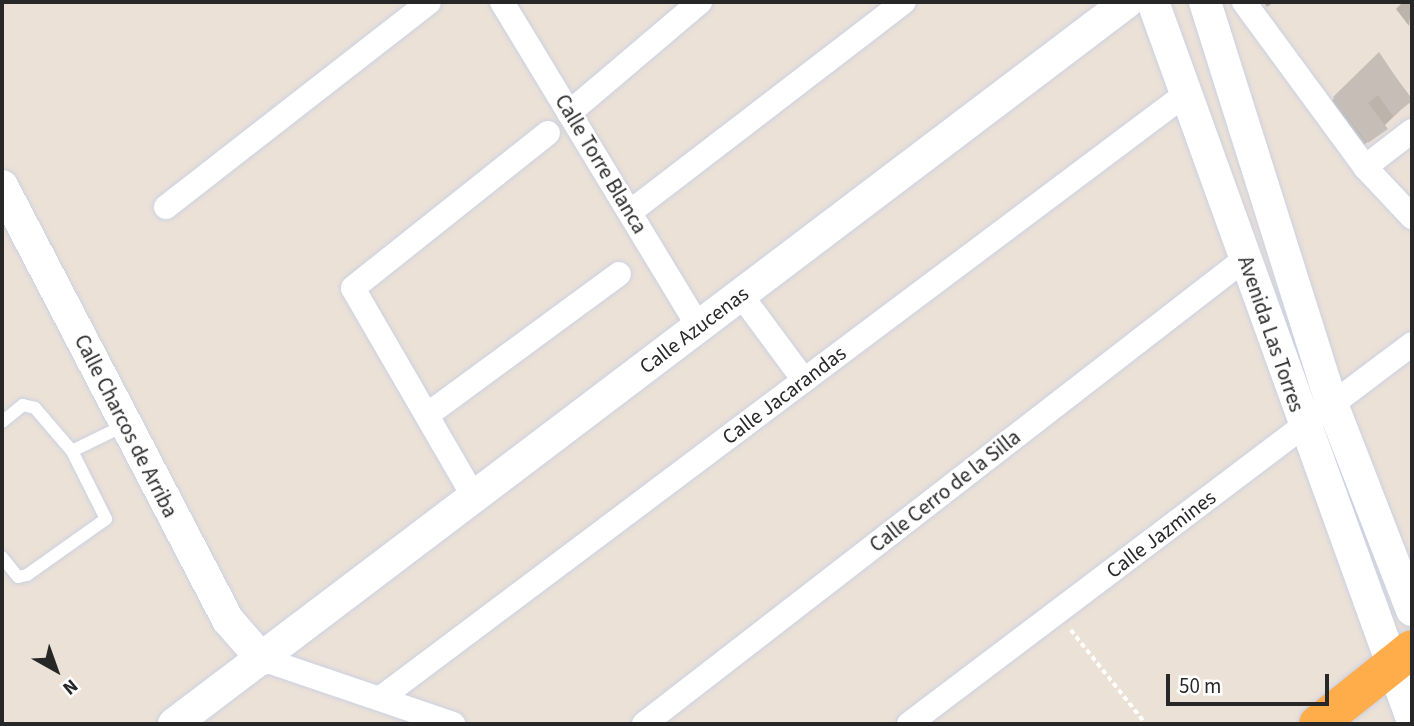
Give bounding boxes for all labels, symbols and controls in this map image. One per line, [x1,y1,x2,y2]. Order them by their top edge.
street label: Calle Torre Blanca [550,90,652,238]
street label: Avenida Las Torres [1233,253,1309,415]
street label: Calle Azucenas [635,281,753,379]
street label: Calle Charcos de Arriba [69,330,183,522]
street label: Calle Jacarandas [717,340,851,450]
street label: Calle Cerro de la Silla [865,424,1025,558]
street label: Calle Jazmines [1101,485,1221,583]
north arrow [21,635,91,705]
scale bar [1169,660,1332,704]
text: 50 m [1179,671,1221,701]
text: N [56,672,83,701]

